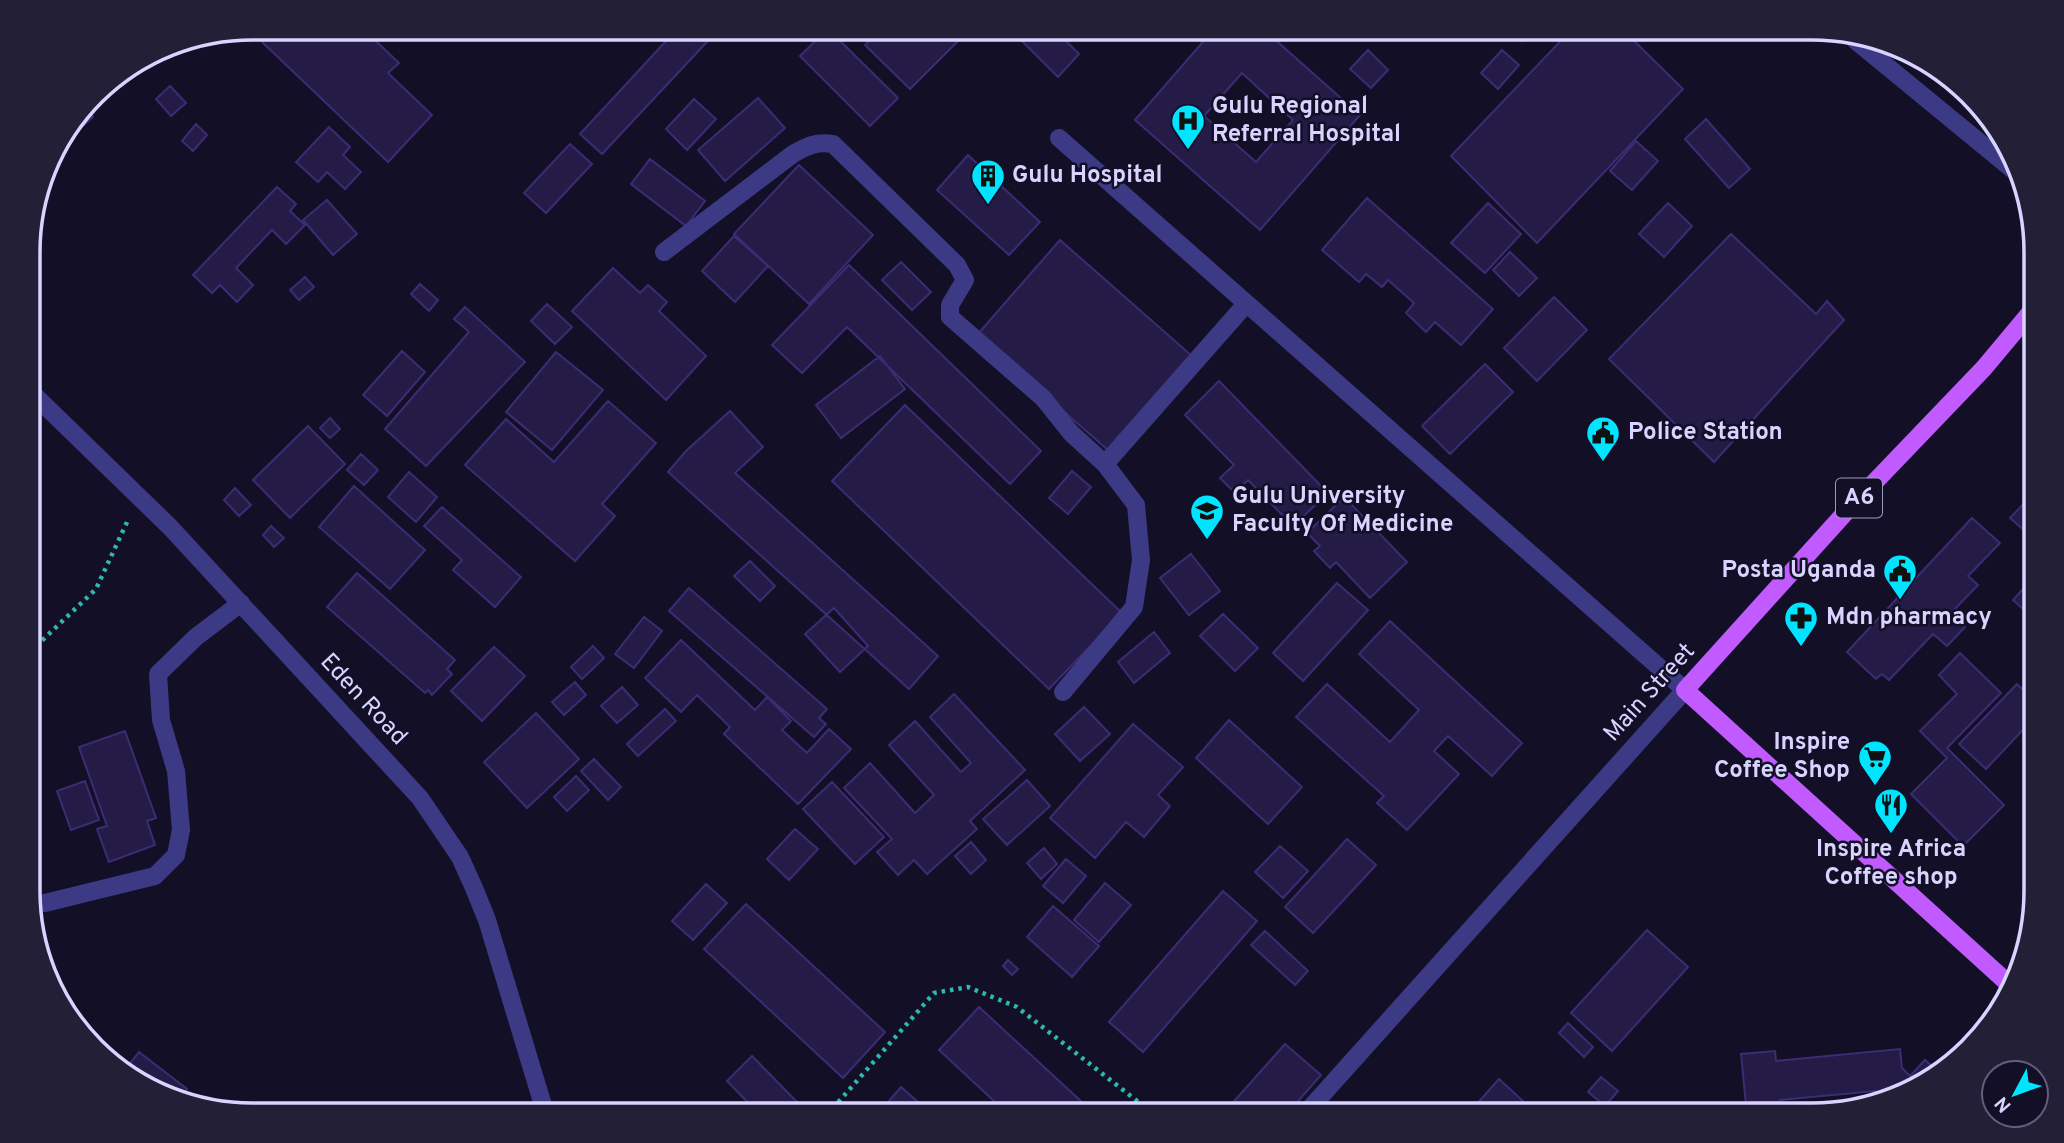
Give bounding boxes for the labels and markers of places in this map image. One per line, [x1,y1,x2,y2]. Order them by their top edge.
place label: Gulu Regional Referral Hospital [1212,92,1401,150]
hospital icon: Gulu Regional Referral Hospital [1169,102,1207,151]
building icon: Gulu Hospital [969,157,1007,206]
place label: Gulu Hospital [1012,161,1163,191]
public building icon: Police Station [1584,414,1622,463]
place label: Police Station [1628,418,1783,448]
place label: Gulu University Faculty Of Medicine [1232,482,1453,540]
school or university icon: Gulu University Faculty Of Medicine [1188,492,1226,541]
public building icon: Posta Uganda [1881,552,1919,601]
place label: Posta Uganda [1721,556,1876,586]
pharmacy icon: Mdn pharmacy [1782,599,1820,648]
place label: Mdn pharmacy [1826,603,1992,633]
place label: Inspire Coffee Shop [1714,728,1850,786]
supermarket icon: Inspire Coffee Shop [1856,738,1894,787]
restaurant icon: Inspire Africa Coffee shop [1872,786,1910,835]
place label: Inspire Africa Coffee shop [1816,835,1966,893]

